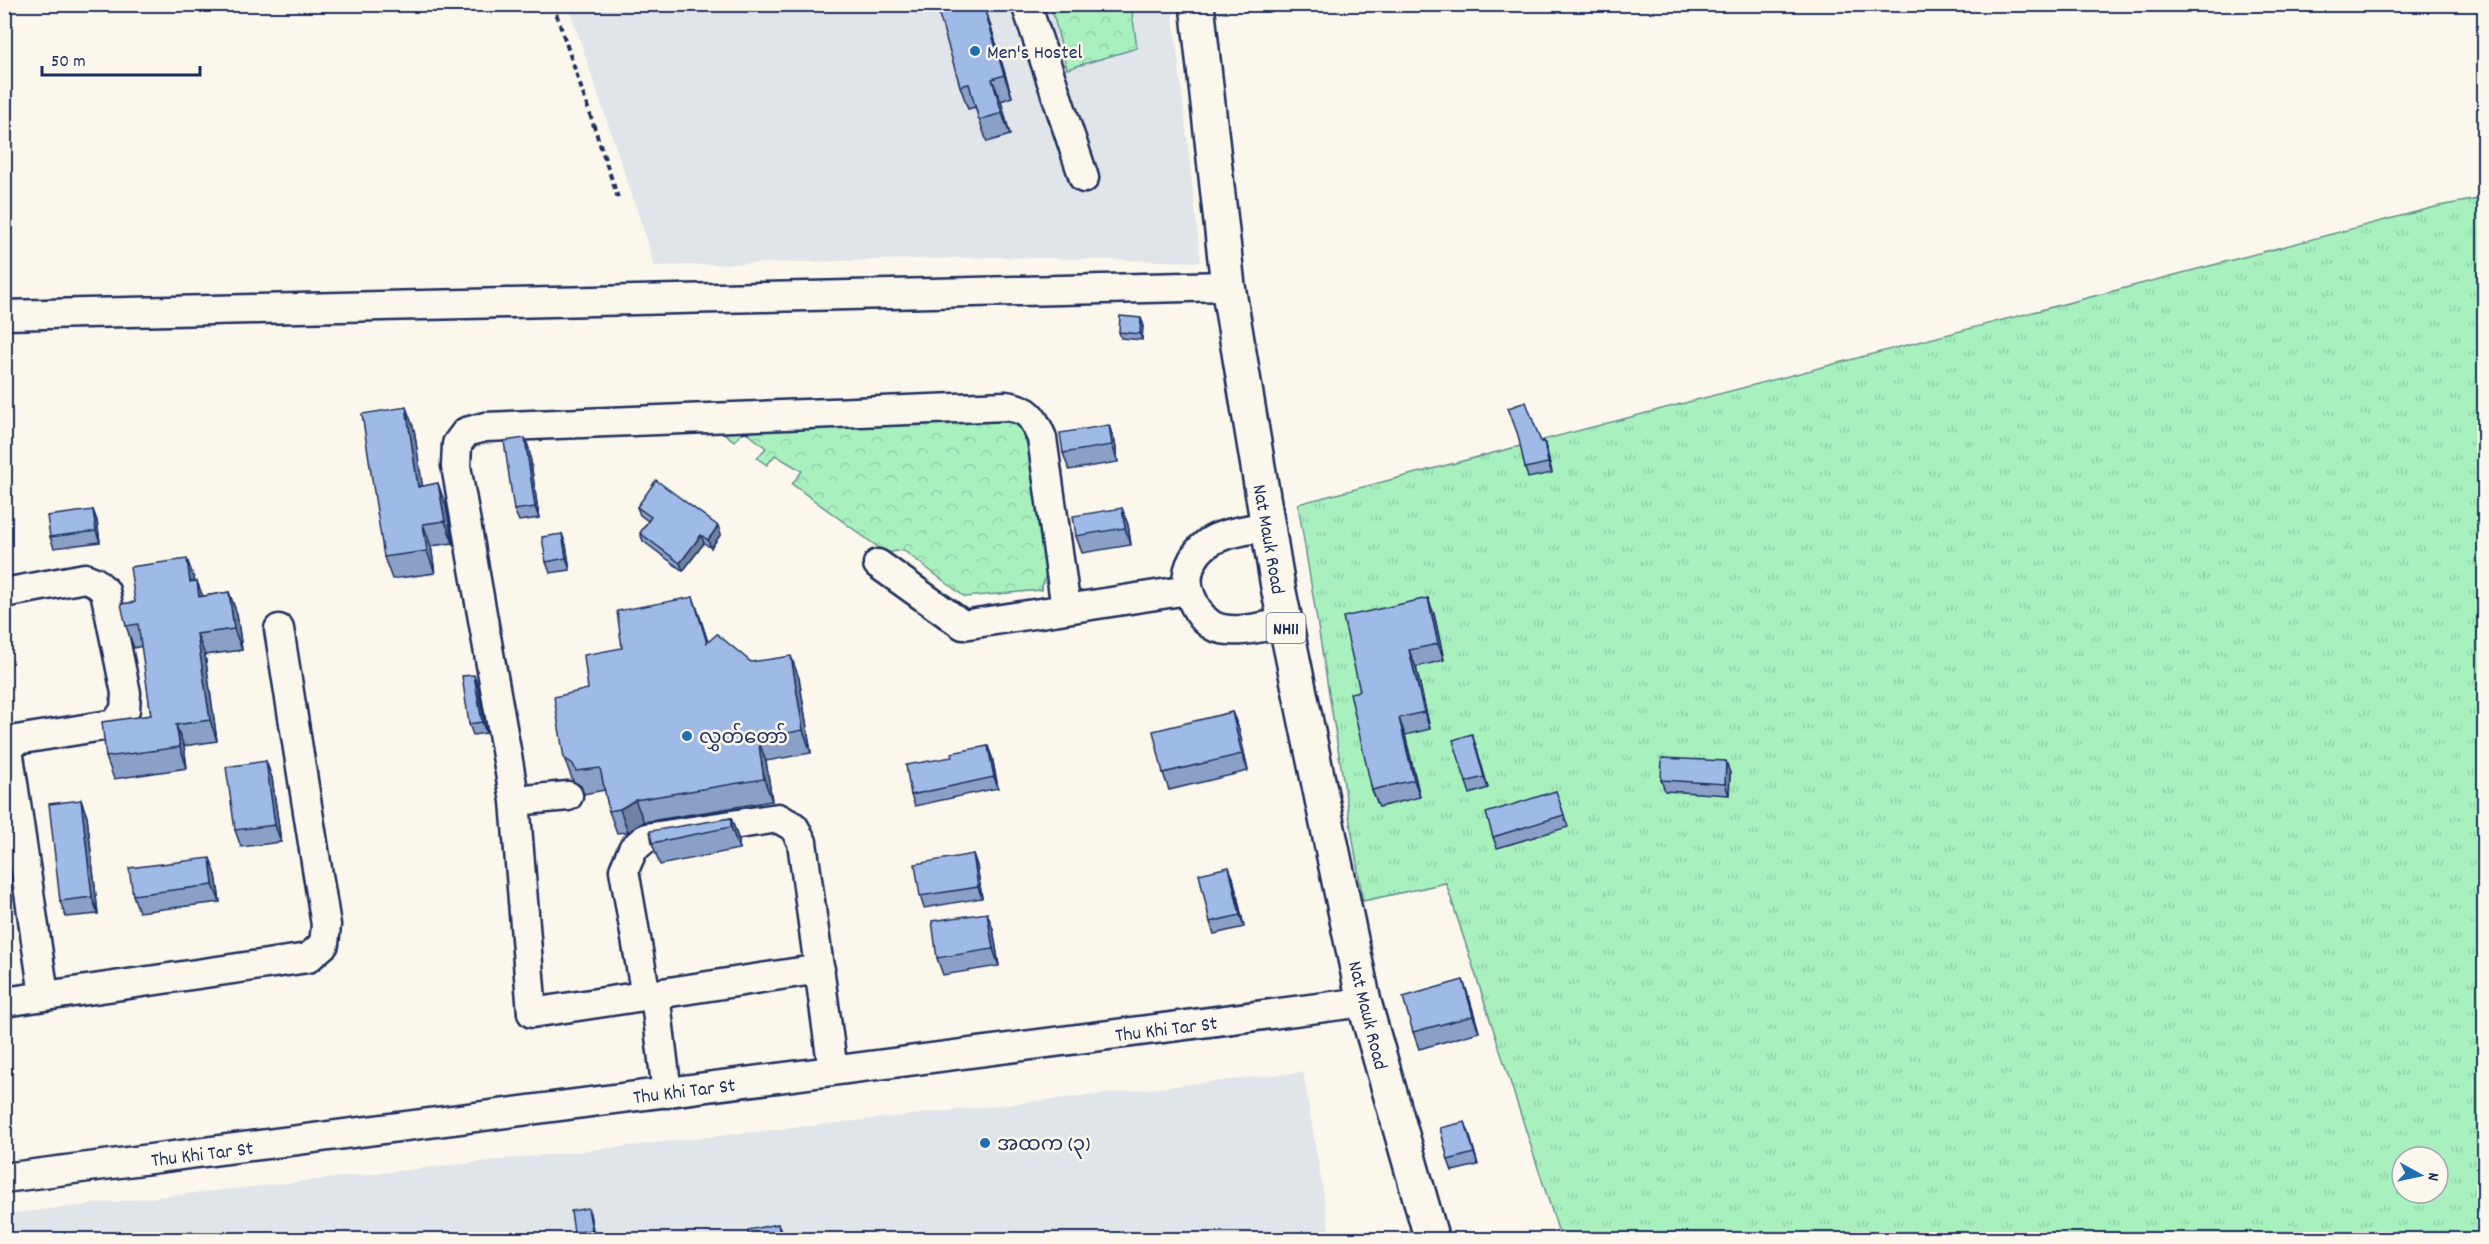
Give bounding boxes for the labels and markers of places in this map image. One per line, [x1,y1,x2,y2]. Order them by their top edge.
place label: Men's Hostel [987,40,1082,68]
marker: Men's Hostel [968,44,982,58]
place label: လွှတ်တော် [699,722,788,753]
marker: လွှတ်တော် [680,729,694,743]
place label: အထက (၃) [997,1132,1090,1160]
marker: အထက (၃) [978,1136,992,1150]

